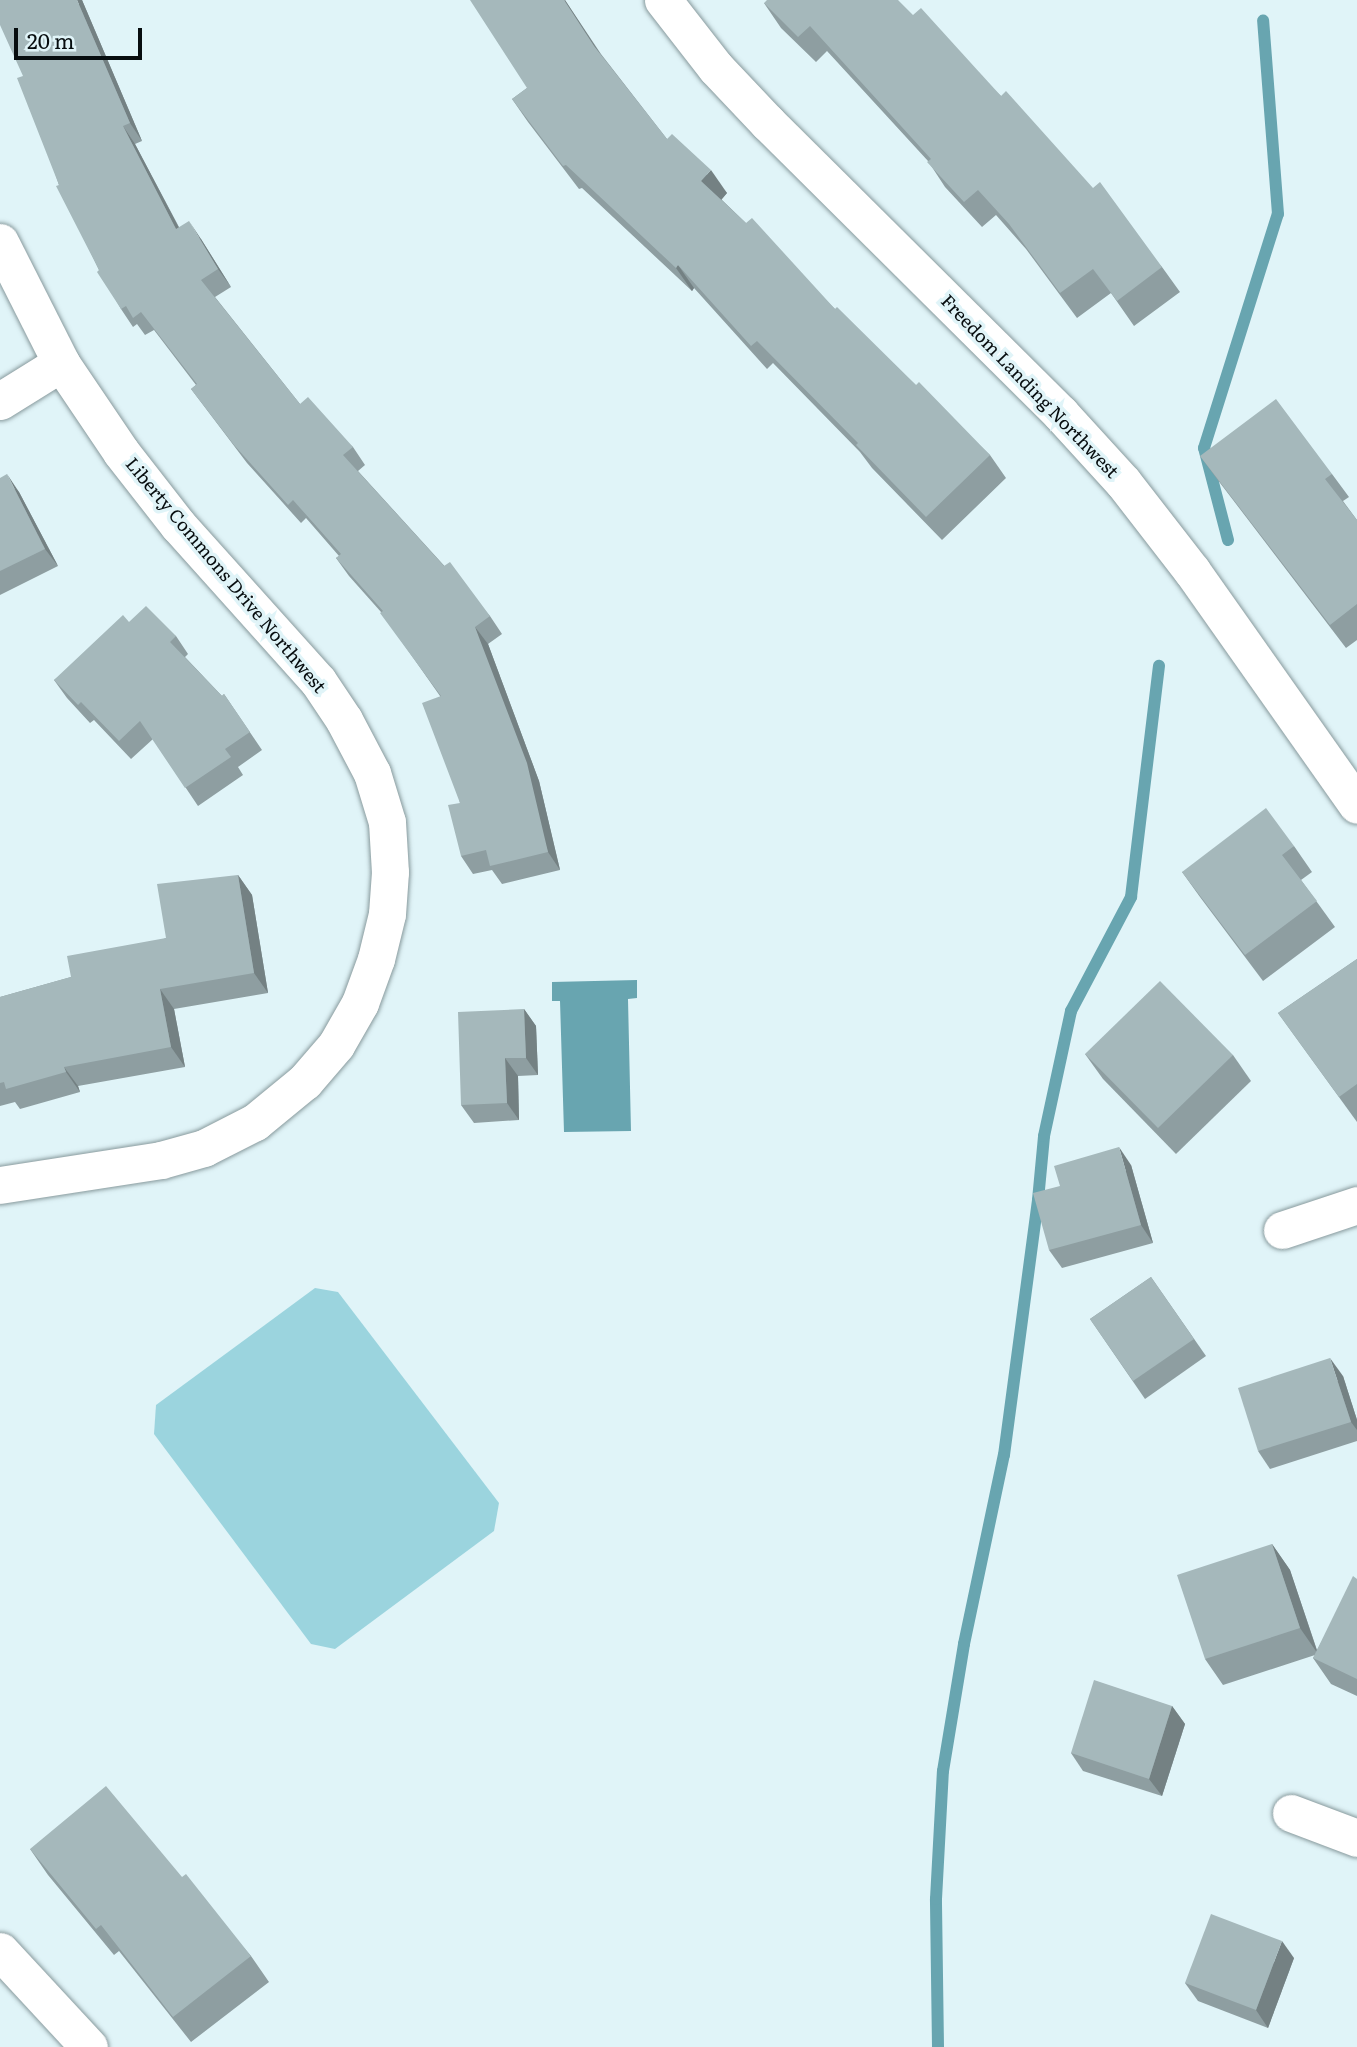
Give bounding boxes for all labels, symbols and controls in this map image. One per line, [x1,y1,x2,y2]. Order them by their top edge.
scale bar [18,14,145,58]
text: 20 m [27,24,74,55]
street label: Freedom Landing Northwest [937,290,1123,482]
street label: Liberty Commons Drive Northwest [121,453,331,697]

